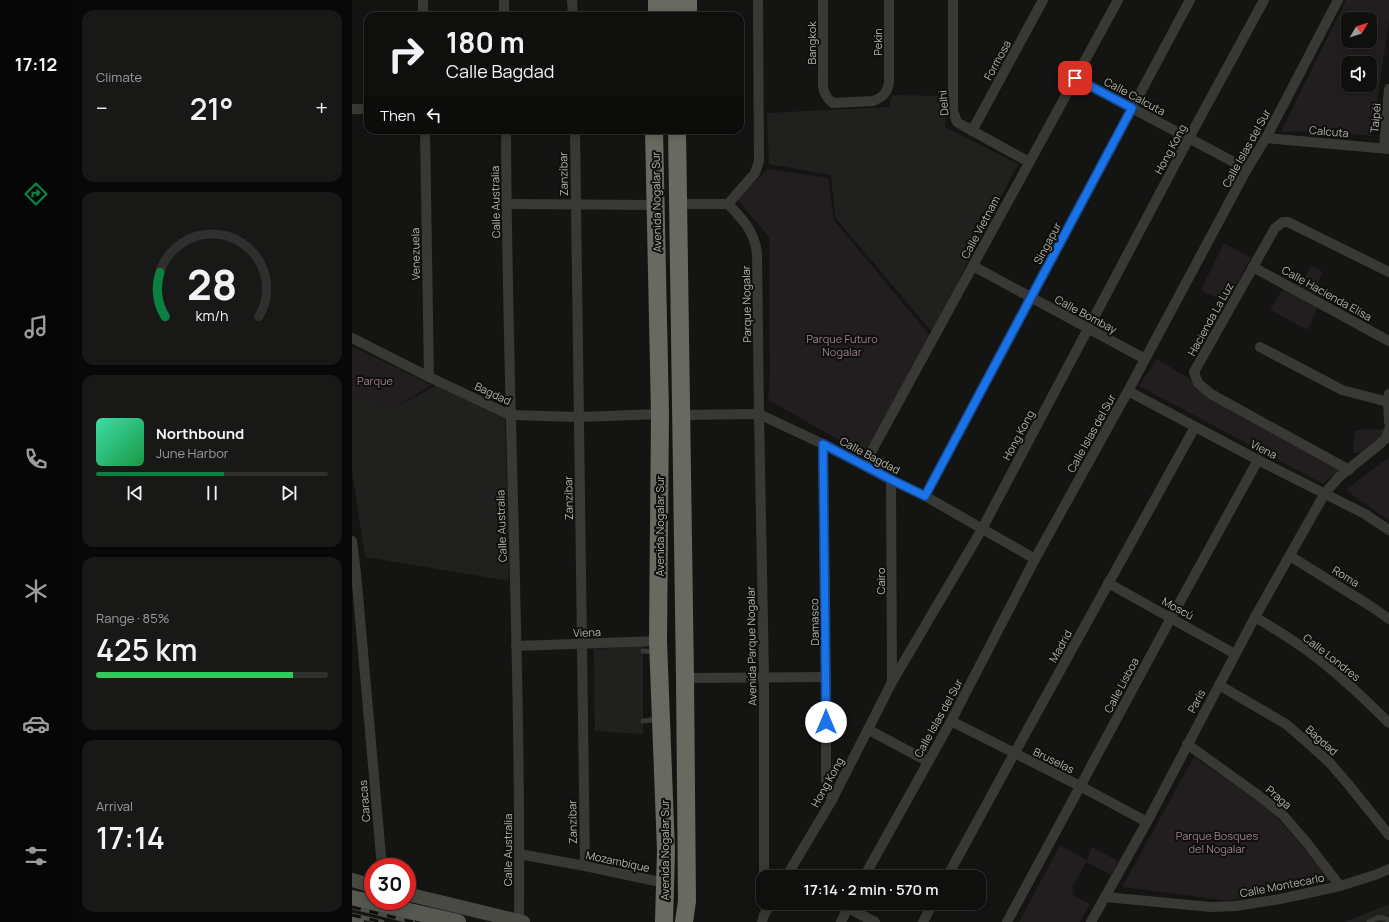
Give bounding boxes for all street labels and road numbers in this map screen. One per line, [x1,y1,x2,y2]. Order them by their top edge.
street label: Bangkok [804,21,819,65]
street label: Pekin [870,28,885,56]
street label: Formosa [980,37,1014,83]
street label: Calle Calcuta [1102,74,1168,118]
street label: Delhi [934,90,952,116]
street label: Taipéi [1366,102,1384,134]
street label: Calle Islas del Sur [1218,106,1274,190]
street label: Hong Kong [1150,121,1190,177]
street label: Calcuta [1309,122,1349,140]
street label: Avenida Nogalar Sur [648,151,664,253]
street label: Zanzíbar [555,152,571,196]
street label: Calle Australia [487,166,503,238]
street label: Calle Vietnam [957,193,1003,261]
street label: Singapur [1030,219,1064,267]
street label: Venezuela [407,228,423,280]
street label: Calle Hacienda Elisa [1279,262,1375,324]
street label: Parque Nogalar [738,265,754,343]
street label: Hacienda La Luz [1184,280,1236,358]
street label: Calle Bombay [1052,291,1120,337]
street label: Bagdad [472,378,514,408]
street label: Calle Islas del Sur [1063,391,1119,475]
street label: Hong Kong [998,407,1038,463]
street label: Calle Bagdad [837,433,903,477]
street label: Viena [1248,436,1280,462]
street label: Zanzíbar [560,476,576,520]
street label: Avenida Nogalar Sur [652,476,667,576]
street label: Calle Australia [492,489,510,563]
street label: Roma [1330,562,1362,590]
street label: Cairo [873,567,888,594]
street label: Avenida Parque Nogalar [742,586,760,706]
street label: Moscú [1159,593,1197,623]
street label: Damasco [806,598,822,646]
street label: Viena [573,624,601,640]
street label: Madrid [1045,627,1075,665]
street label: Calle Londres [1300,630,1364,684]
street label: Calle Lisboa [1100,655,1142,715]
street label: Calle Islas del Sur [910,676,966,760]
street label: París [1184,686,1209,715]
street label: Bagdad [1303,722,1341,758]
street label: Bruselas [1031,744,1077,776]
street label: Hong Kong [807,754,847,810]
street label: Caracas [355,779,373,822]
street label: Praga [1263,782,1295,812]
street label: Zanzíbar [564,800,580,844]
street label: Avenida Nogalar Sur [657,800,672,900]
street label: Calle Australia [500,814,515,886]
street label: Mozambique [585,847,652,875]
street label: Calle Montecarlo [1238,869,1326,901]

